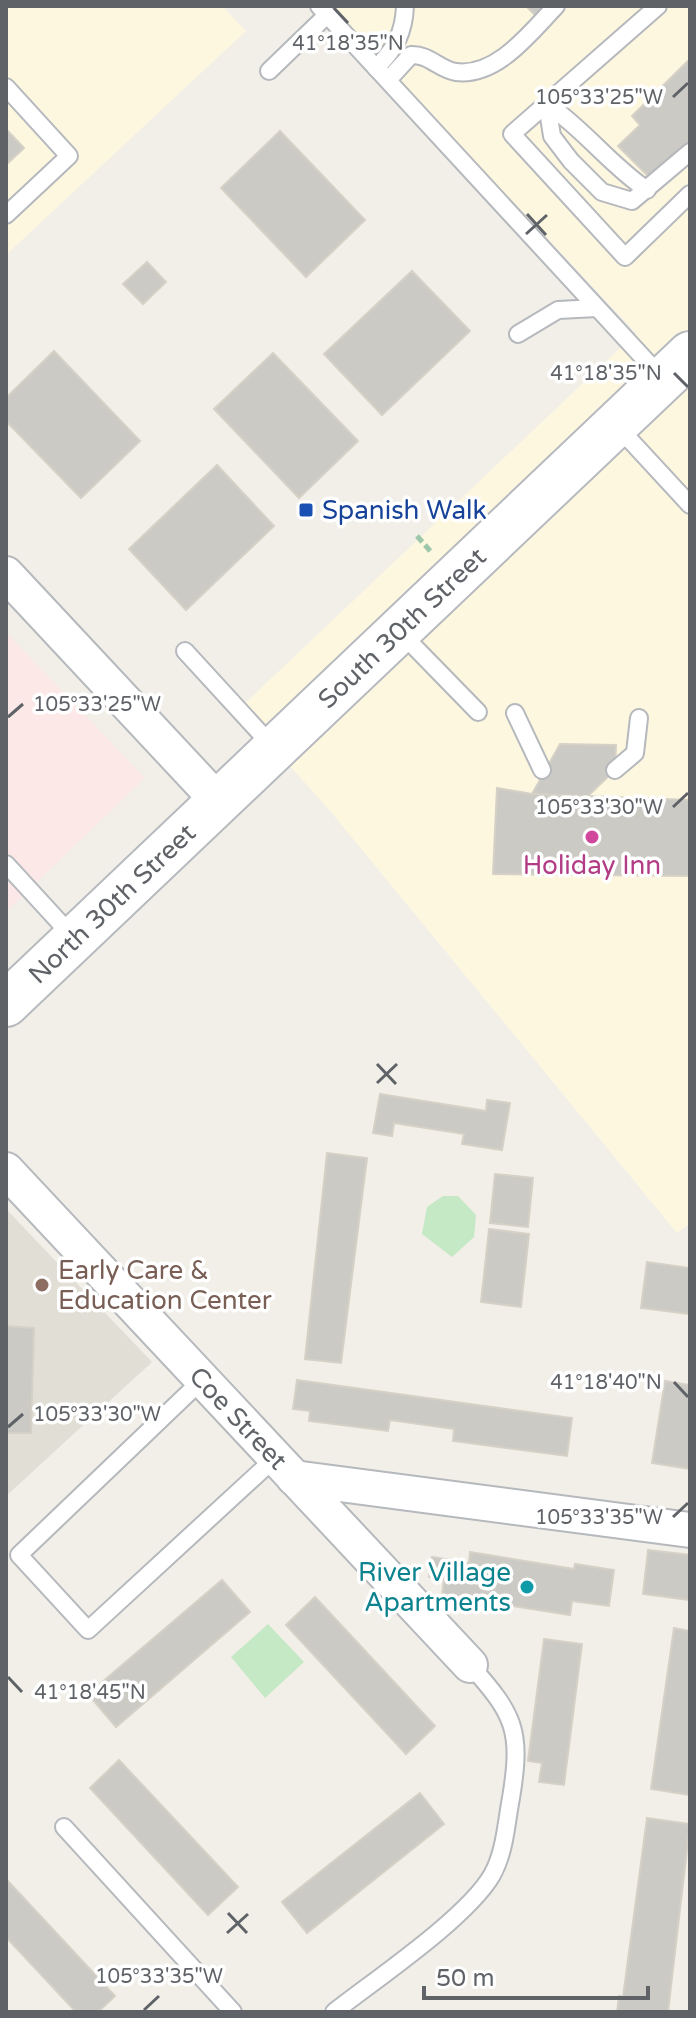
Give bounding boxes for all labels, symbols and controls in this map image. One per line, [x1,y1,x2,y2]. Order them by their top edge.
text: 41°18'35"N [292,32,404,56]
text: 105°33'25"W [535,86,663,110]
text: 41°18'35"N [550,362,662,386]
place label: Spanish Walk [322,495,487,526]
marker: Spanish Walk [297,501,315,519]
street label: South 30th Street [312,541,493,715]
text: 105°33'25"W [33,693,161,717]
text: 105°33'30"W [535,796,663,820]
street label: North 30th Street [22,817,202,990]
marker: Holiday Inn [583,828,601,846]
place label: Holiday Inn [523,850,661,881]
place label: Early Care & Education Center [58,1255,272,1316]
marker: Early Care & Education Center [33,1276,51,1294]
street label: Coe Street [183,1361,294,1476]
text: 41°18'40"N [550,1371,662,1395]
text: 105°33'30"W [33,1403,161,1427]
text: 105°33'35"W [535,1506,663,1530]
place label: River Village Apartments [358,1557,511,1618]
marker: River Village Apartments [518,1578,536,1596]
text: 41°18'45"N [34,1681,146,1705]
scale bar [424,1950,648,2000]
text: 50 m [436,1964,494,1993]
text: 105°33'35"W [95,1965,223,1989]

